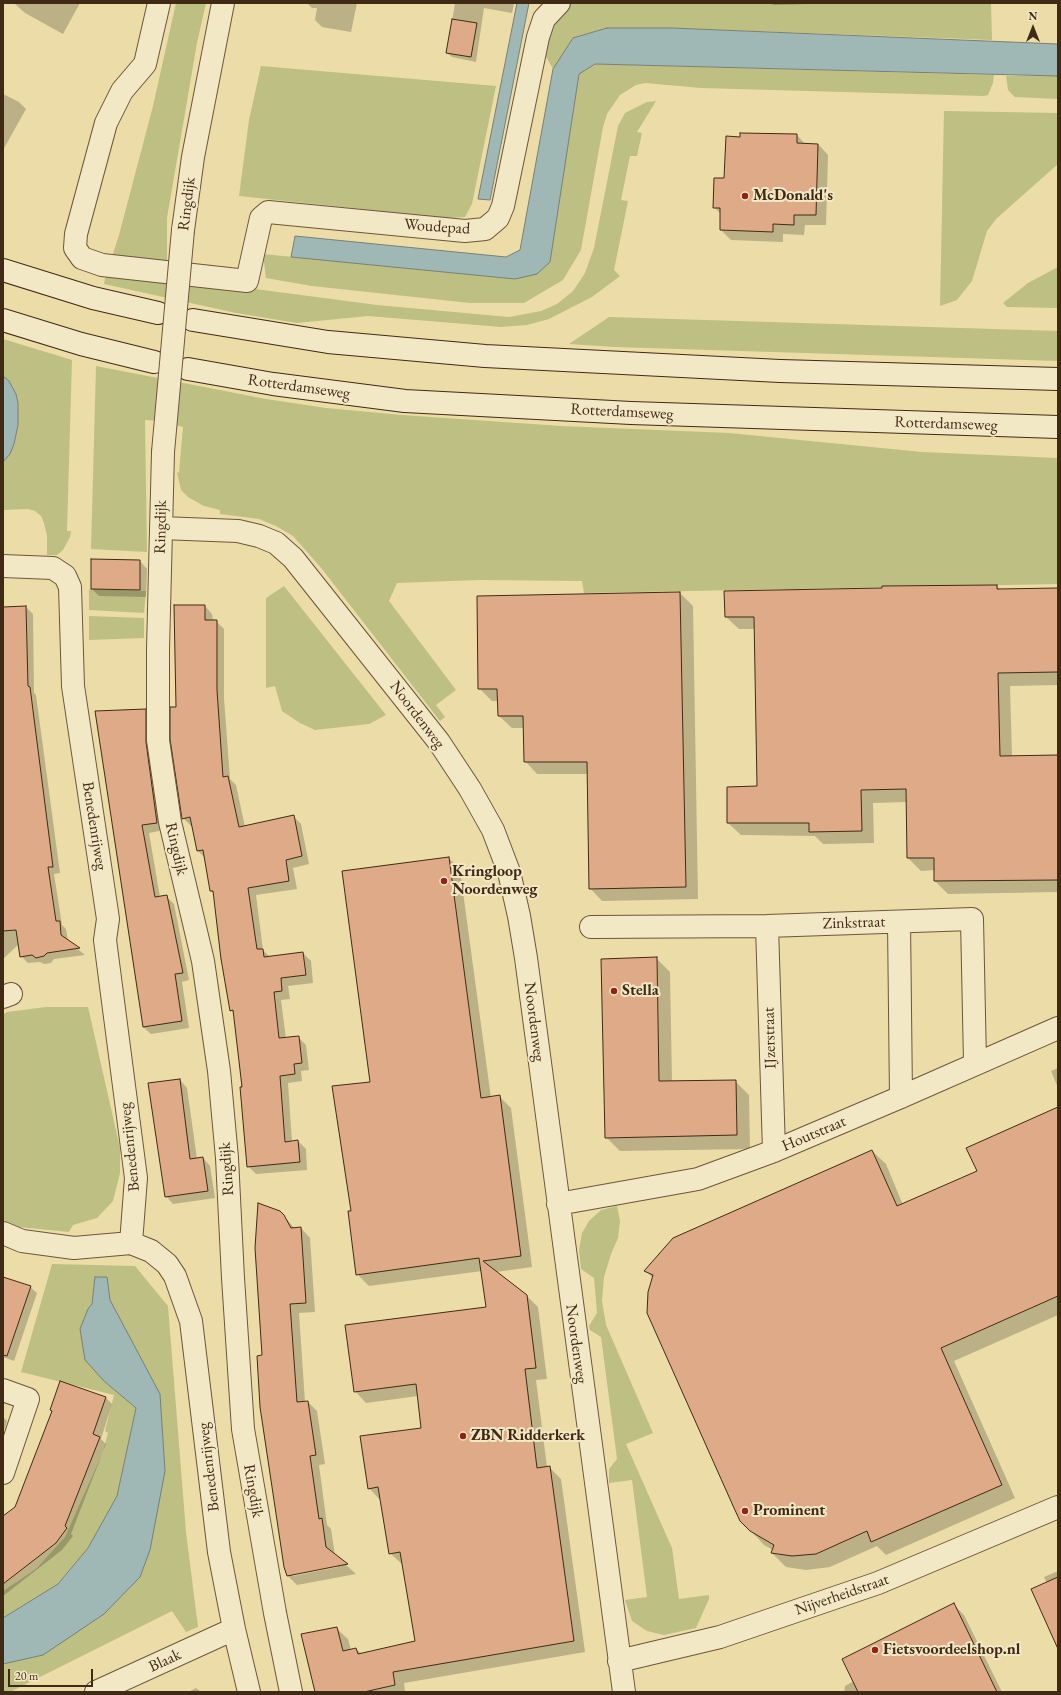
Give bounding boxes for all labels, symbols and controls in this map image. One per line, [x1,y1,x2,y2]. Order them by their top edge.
north arrow [1013,8,1053,48]
text: N [1029,9,1037,23]
street label: Ringdijk [174,176,200,232]
place label: McDonald's [753,186,833,206]
marker: McDonald's [740,191,750,201]
street label: Woudepad [403,215,471,239]
street label: Rotterdamseweg [247,370,351,404]
street label: Rotterdamseweg [570,400,674,424]
street label: Rotterdamseweg [894,413,998,435]
street label: Ringdijk [151,500,171,554]
street label: Noordenweg [385,677,449,753]
street label: Benedenrijweg [78,780,110,872]
street label: Ringdijk [161,821,191,877]
place label: Kringloop Noordenweg [452,862,537,900]
marker: Kringloop Noordenweg [439,876,449,886]
street label: Zinkstraat [822,912,886,934]
street label: Noordenweg [520,981,548,1063]
place label: Stella [622,981,659,1001]
marker: Stella [609,986,619,996]
street label: IJzerstraat [759,1007,781,1069]
street label: Benedenrijweg [116,1101,144,1193]
street label: Houtstraat [779,1112,849,1156]
street label: Ringdijk [216,1141,238,1197]
street label: Noordenweg [561,1303,591,1385]
street label: Benedenrijweg [194,1421,224,1513]
place label: ZBN Ridderkerk [471,1426,585,1446]
marker: ZBN Ridderkerk [458,1431,468,1441]
street label: Ringdijk [239,1463,267,1519]
place label: Prominent [753,1501,825,1521]
marker: Prominent [740,1506,750,1516]
street label: Nijverheidstraat [792,1570,892,1620]
place label: Fietsvoordeelshop.nl [883,1640,1020,1660]
street label: Blaak [146,1645,184,1677]
marker: Fietsvoordeelshop.nl [870,1645,880,1655]
scale bar [10,1661,95,1687]
text: 20 m [15,1668,38,1684]

